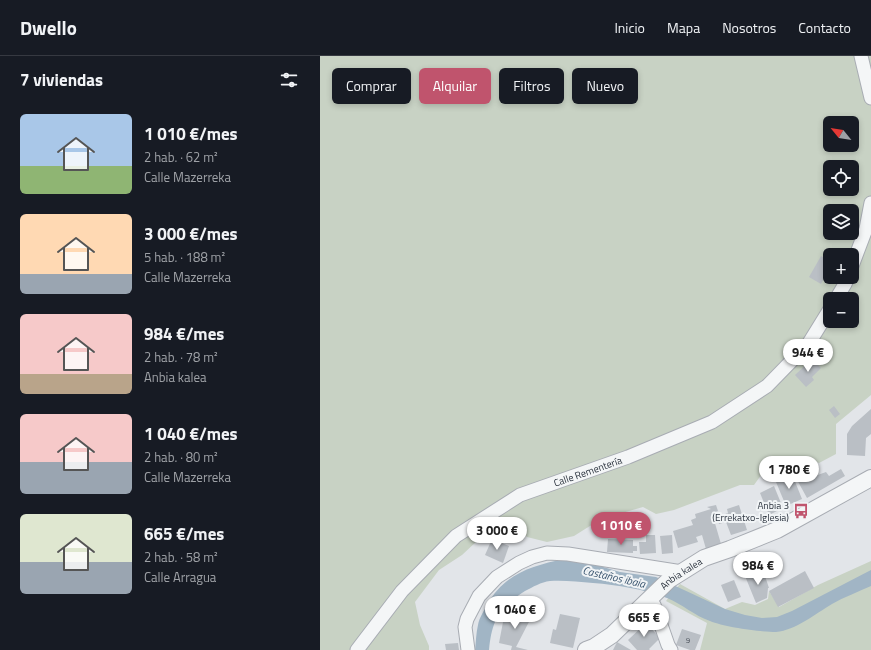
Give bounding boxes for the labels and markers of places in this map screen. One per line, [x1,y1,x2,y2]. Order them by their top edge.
pin: 944 € [780,339,836,373]
pin: 1 780 € [752,456,826,490]
place label: Anbia 3 (Errekatxo-Iglesia) [712,498,789,525]
bus stop icon: Anbia 3 (Errekatxo-Iglesia) [792,502,810,520]
pin: 1 010 € [584,512,658,546]
pin: 3 000 € [460,517,534,551]
pin: 984 € [730,552,786,586]
pin: 1 040 € [478,596,552,630]
pin: 665 € [616,604,672,638]

